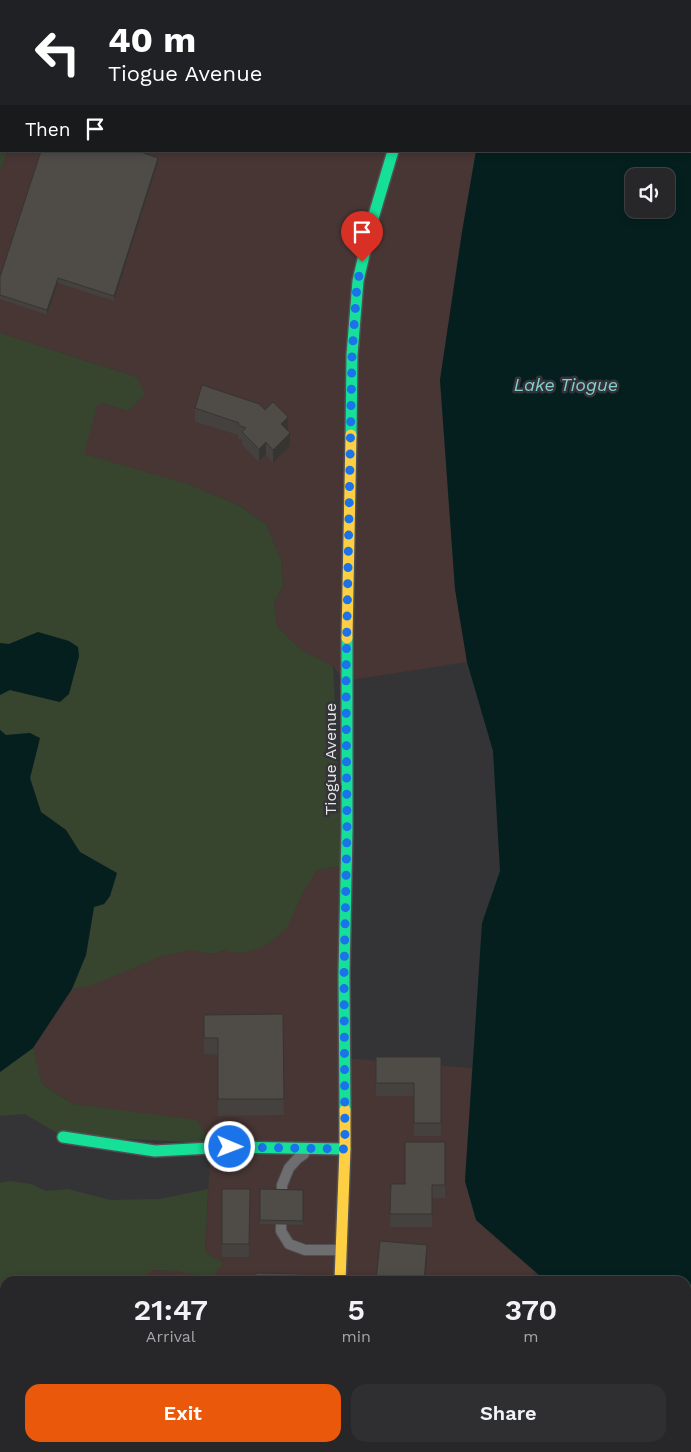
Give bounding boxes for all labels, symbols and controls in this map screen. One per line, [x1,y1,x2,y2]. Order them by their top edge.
text: 40 m [108,19,196,61]
icon: left [25,20,90,85]
text: Tiogue Avenue [108,61,262,86]
icon: arrive [81,115,109,143]
text: Then [25,118,71,141]
map controls [625,168,675,218]
button: sound [625,168,675,218]
pin [341,211,383,262]
icon: arrive [348,218,376,246]
water label: Lake Tiogue [514,374,618,395]
street label: Tiogue Avenue [321,703,340,815]
position arrow [203,1120,255,1172]
text: 21:47 [134,1292,208,1327]
text: 5 [348,1292,365,1327]
text: 370 [505,1292,557,1327]
text: Arrival [146,1327,196,1346]
text: min [342,1327,371,1346]
text: m [523,1327,539,1346]
button: Exit [25,1384,341,1442]
button: Share [351,1384,666,1442]

